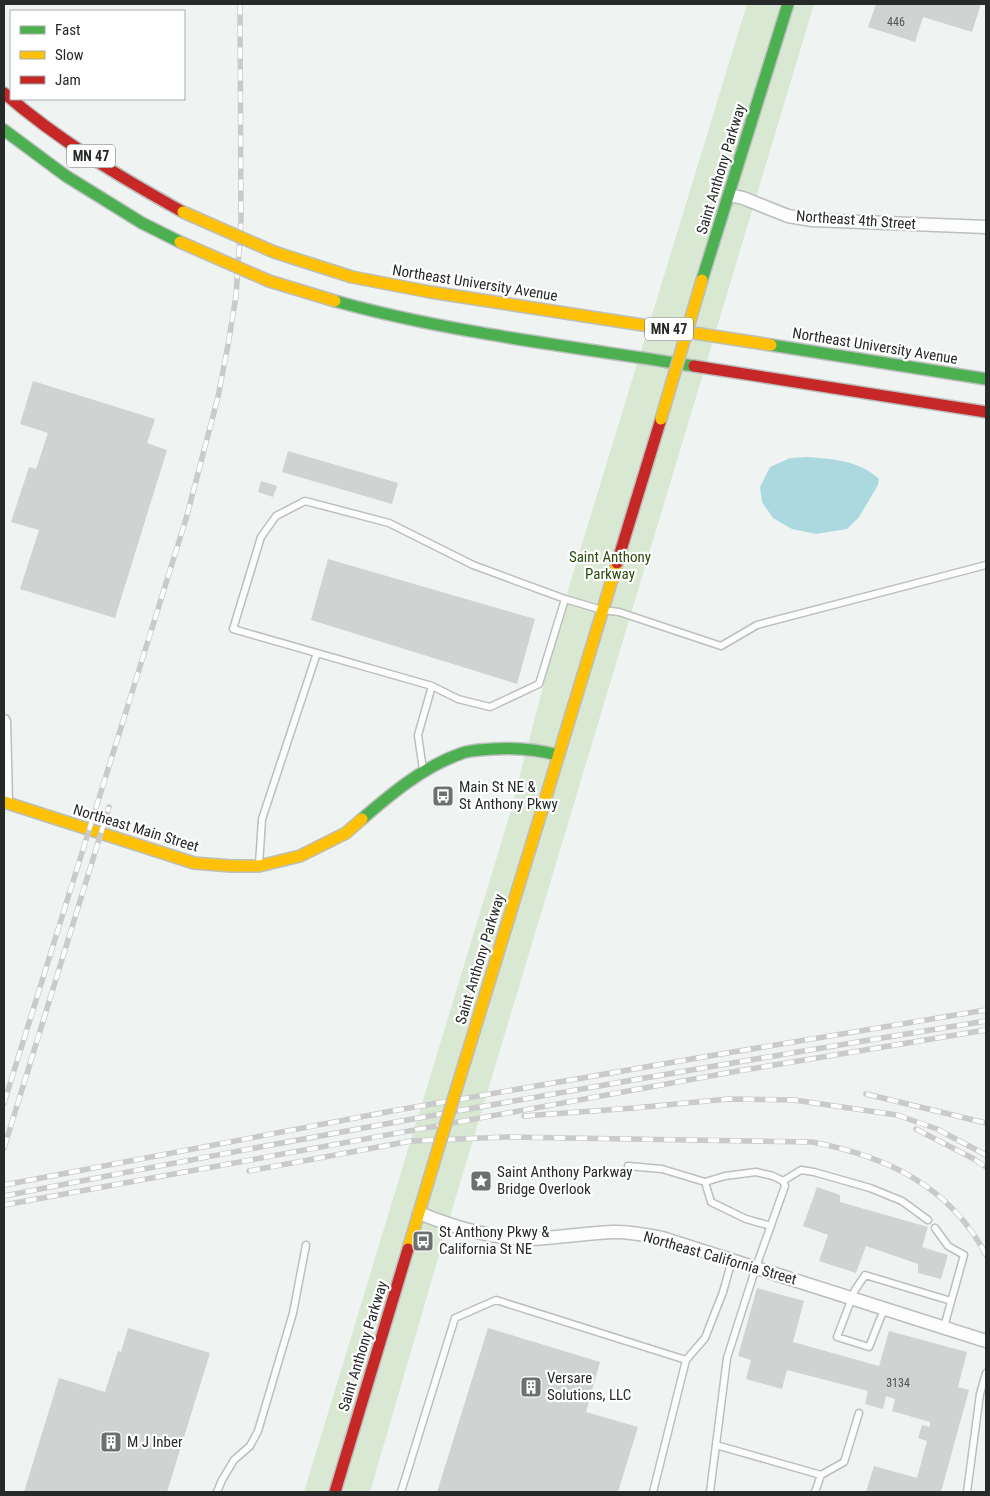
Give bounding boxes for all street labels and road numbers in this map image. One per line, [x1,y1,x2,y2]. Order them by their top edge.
street label: Saint Anthony Parkway [693,102,749,236]
road number: MN 47 [67,144,115,168]
street label: Northeast 4th Street [795,207,917,233]
street label: Northeast University Avenue [391,261,559,305]
road number: MN 47 [645,318,693,340]
street label: Northeast University Avenue [791,324,959,368]
street label: Northeast Main Street [71,800,201,856]
street label: Saint Anthony Parkway [452,892,508,1026]
street label: Northeast California Street [641,1228,799,1288]
street label: Saint Anthony Parkway [335,1279,391,1413]

